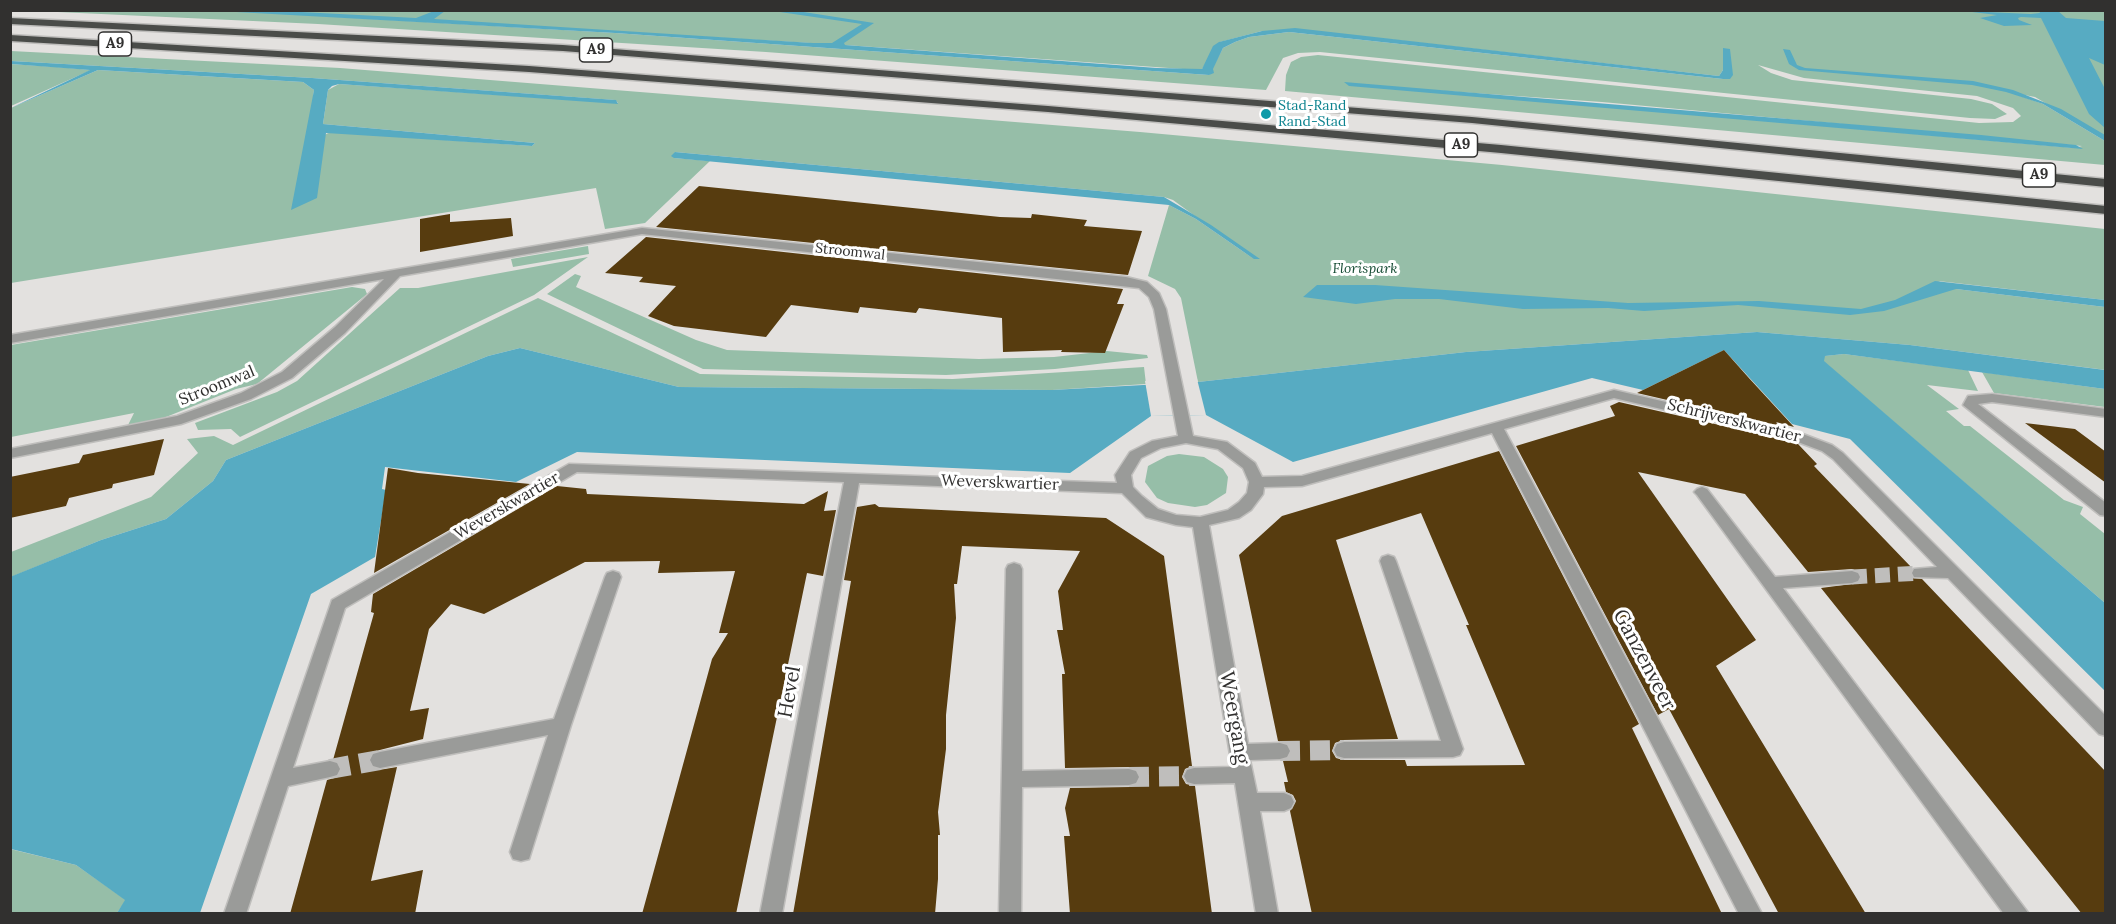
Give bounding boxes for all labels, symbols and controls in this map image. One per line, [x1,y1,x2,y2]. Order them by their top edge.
road number: A9 [98,32,132,56]
road number: A9 [580,38,612,62]
place label: Stad-Rand Rand-Stad [1278,98,1346,130]
marker: Stad-Rand Rand-Stad [1259,107,1273,121]
road number: A9 [1444,133,1478,157]
road number: A9 [2022,163,2056,187]
street label: Stroomwal [814,240,886,264]
park label: Florispark [1333,261,1397,277]
street label: Stroomwal [176,362,258,410]
street label: Schrijverskwartier [1665,395,1803,447]
street label: Weverskwartier [451,468,563,544]
street label: Weverskwartier [941,471,1059,495]
street label: Ganzenveer [1607,606,1681,714]
street label: Hevel [774,664,806,720]
street label: Weergang [1214,670,1254,766]

